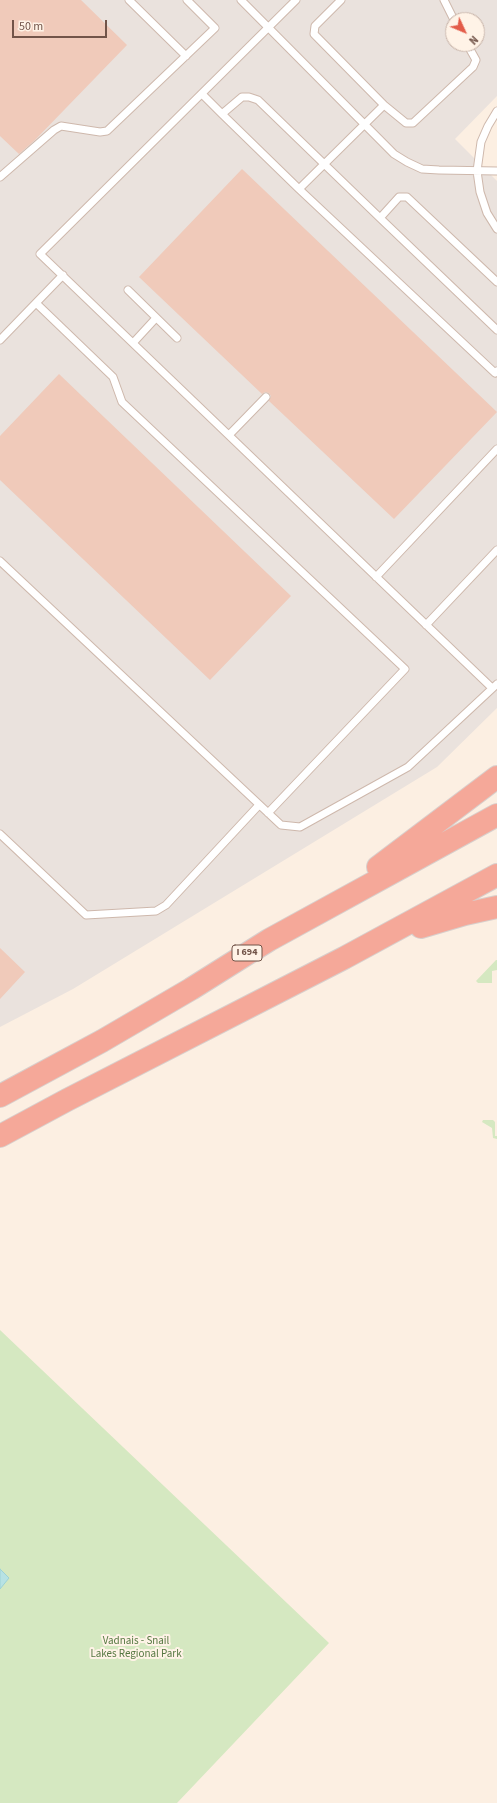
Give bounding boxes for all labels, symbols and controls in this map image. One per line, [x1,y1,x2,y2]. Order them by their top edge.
scale bar [14,12,109,38]
north arrow [445,12,485,52]
text: 50 m [19,18,43,35]
text: N [465,32,481,48]
road number: I 694 [232,945,262,961]
park label: Vadnais - Snail Lakes Regional Park [90,1635,182,1661]

